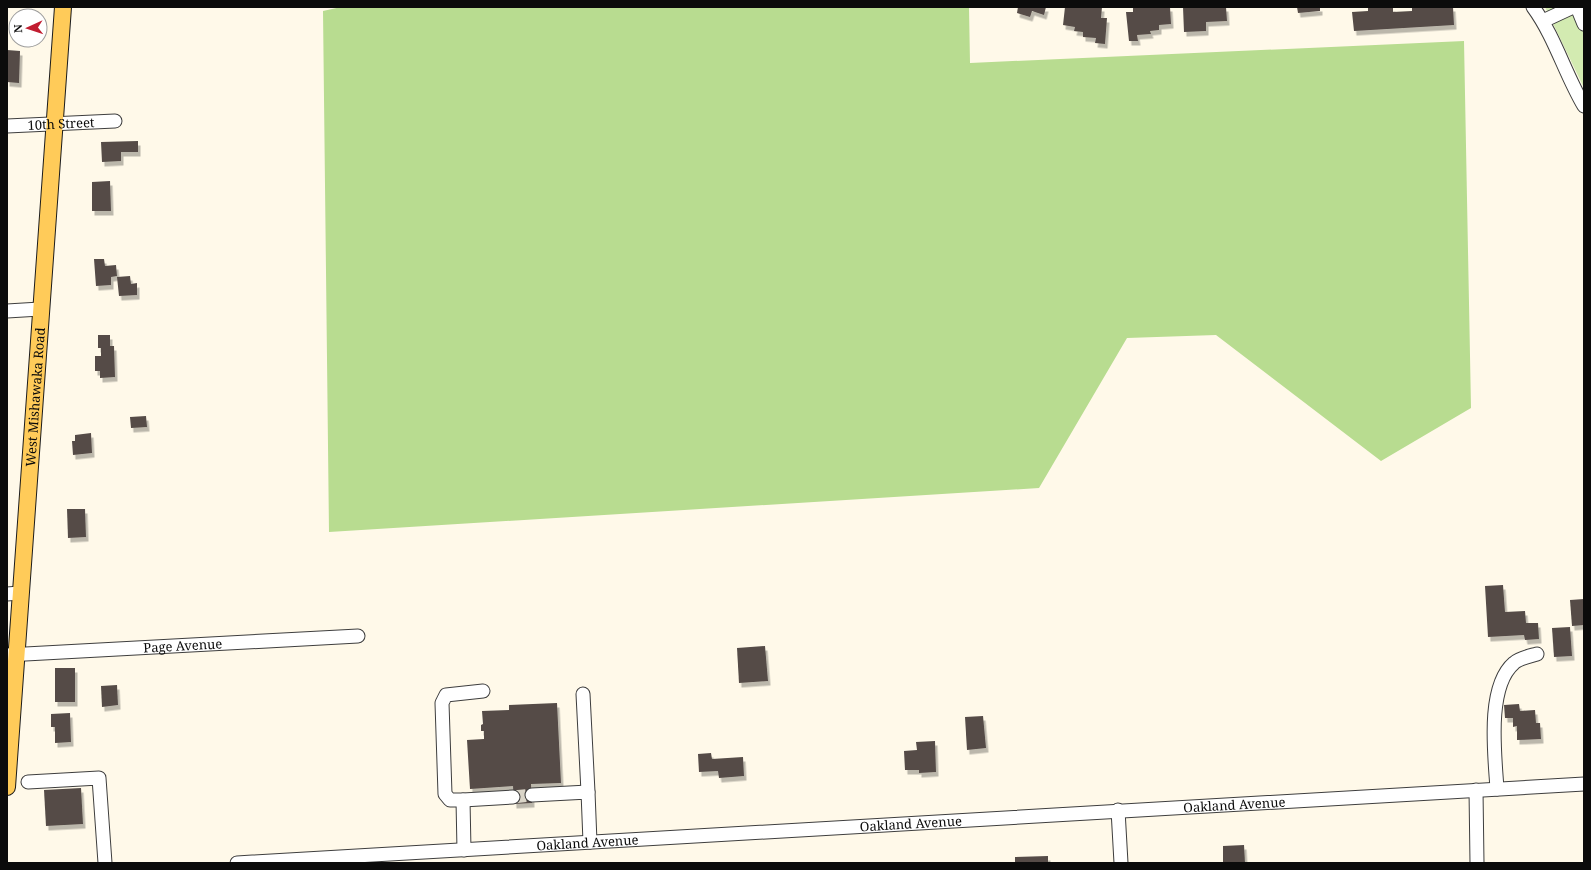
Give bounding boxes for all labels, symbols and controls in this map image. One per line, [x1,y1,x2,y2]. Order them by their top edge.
north arrow [8,8,48,48]
text: N [10,23,25,33]
street label: 10th Street [27,113,95,134]
street label: West Mishawaka Road [21,327,49,467]
street label: Page Avenue [143,634,223,657]
street label: Oakland Avenue [1183,793,1286,816]
street label: Oakland Avenue [859,812,962,835]
street label: Oakland Avenue [536,830,639,854]

